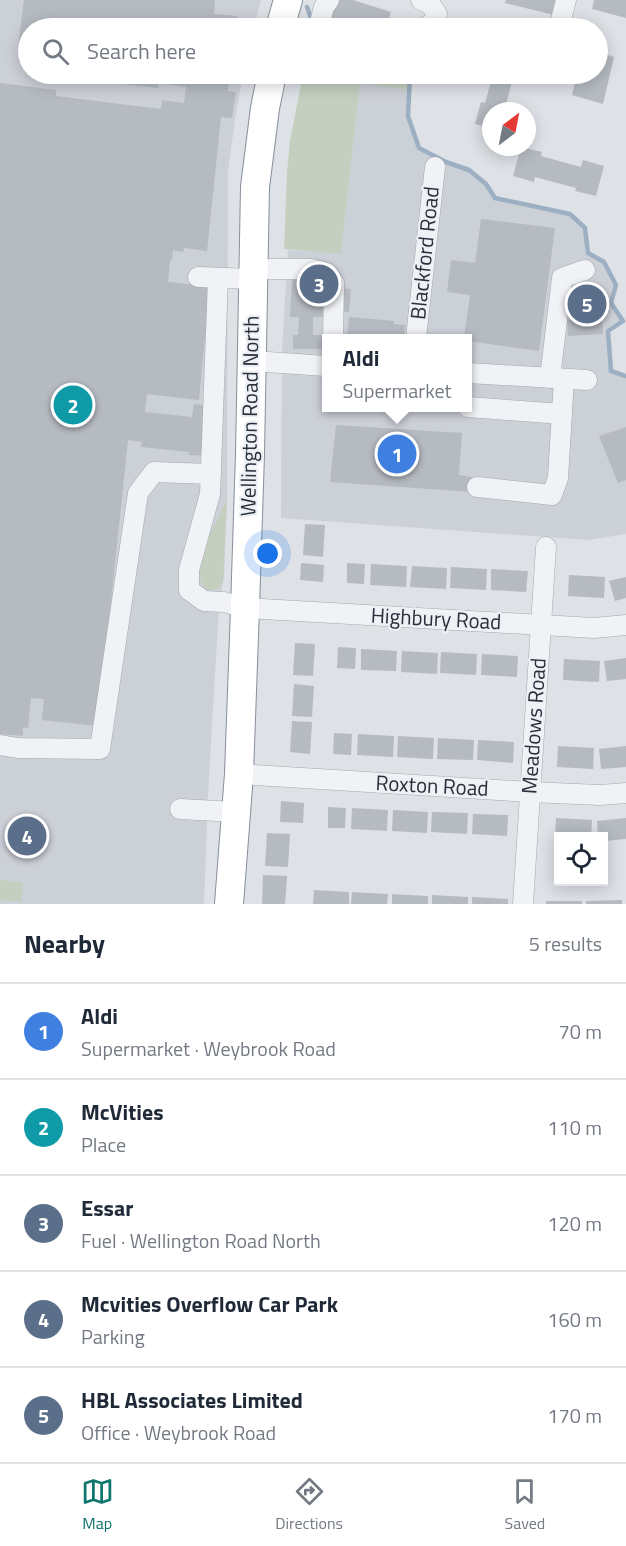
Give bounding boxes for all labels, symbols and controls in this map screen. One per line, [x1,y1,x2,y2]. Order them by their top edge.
search box [18,18,608,84]
text: Search here [87,34,196,68]
icon: search [39,35,72,68]
north arrow [482,102,536,156]
street label: Blackford Road [401,185,447,321]
pin: 3 [300,262,338,306]
pin: 5 [568,282,606,326]
street label: Wellington Road North [231,315,267,517]
popup [322,334,472,412]
text: Aldi [342,341,379,375]
text: Supermarket [342,375,452,406]
pin: 2 [54,382,92,428]
pin: 1 [378,432,416,476]
your location [253,539,282,568]
street label: Highbury Road [370,599,502,637]
street label: Meadows Road [512,657,554,795]
street label: Roxton Road [375,766,489,804]
pin: 4 [8,814,46,858]
map controls [554,832,608,886]
button: locate [554,832,608,886]
text: Nearby [24,924,105,963]
text: 5 results [529,928,602,959]
text: Aldi [81,999,118,1033]
text: 1 [38,1016,49,1047]
text: 70 m [558,1016,602,1047]
text: Supermarket · Weybrook Road [81,1033,336,1064]
text: McVities [81,1095,164,1129]
text: 2 [38,1112,49,1143]
text: 110 m [547,1112,602,1143]
text: Place [81,1129,126,1160]
text: Essar [81,1191,133,1225]
text: 3 [38,1208,49,1239]
text: 120 m [547,1208,602,1239]
text: Fuel · Wellington Road North [81,1225,321,1256]
text: Mcvities Overflow Car Park [81,1287,338,1321]
text: 4 [38,1304,49,1335]
text: 160 m [547,1304,602,1335]
text: Parking [81,1321,145,1352]
text: HBL Associates Limited [81,1383,303,1417]
text: 5 [38,1400,49,1431]
text: 170 m [547,1400,602,1431]
text: Office · Weybrook Road [81,1417,276,1448]
tab: Map [81,1475,114,1535]
tab: Directions [275,1475,343,1535]
tab: Saved [505,1475,545,1535]

